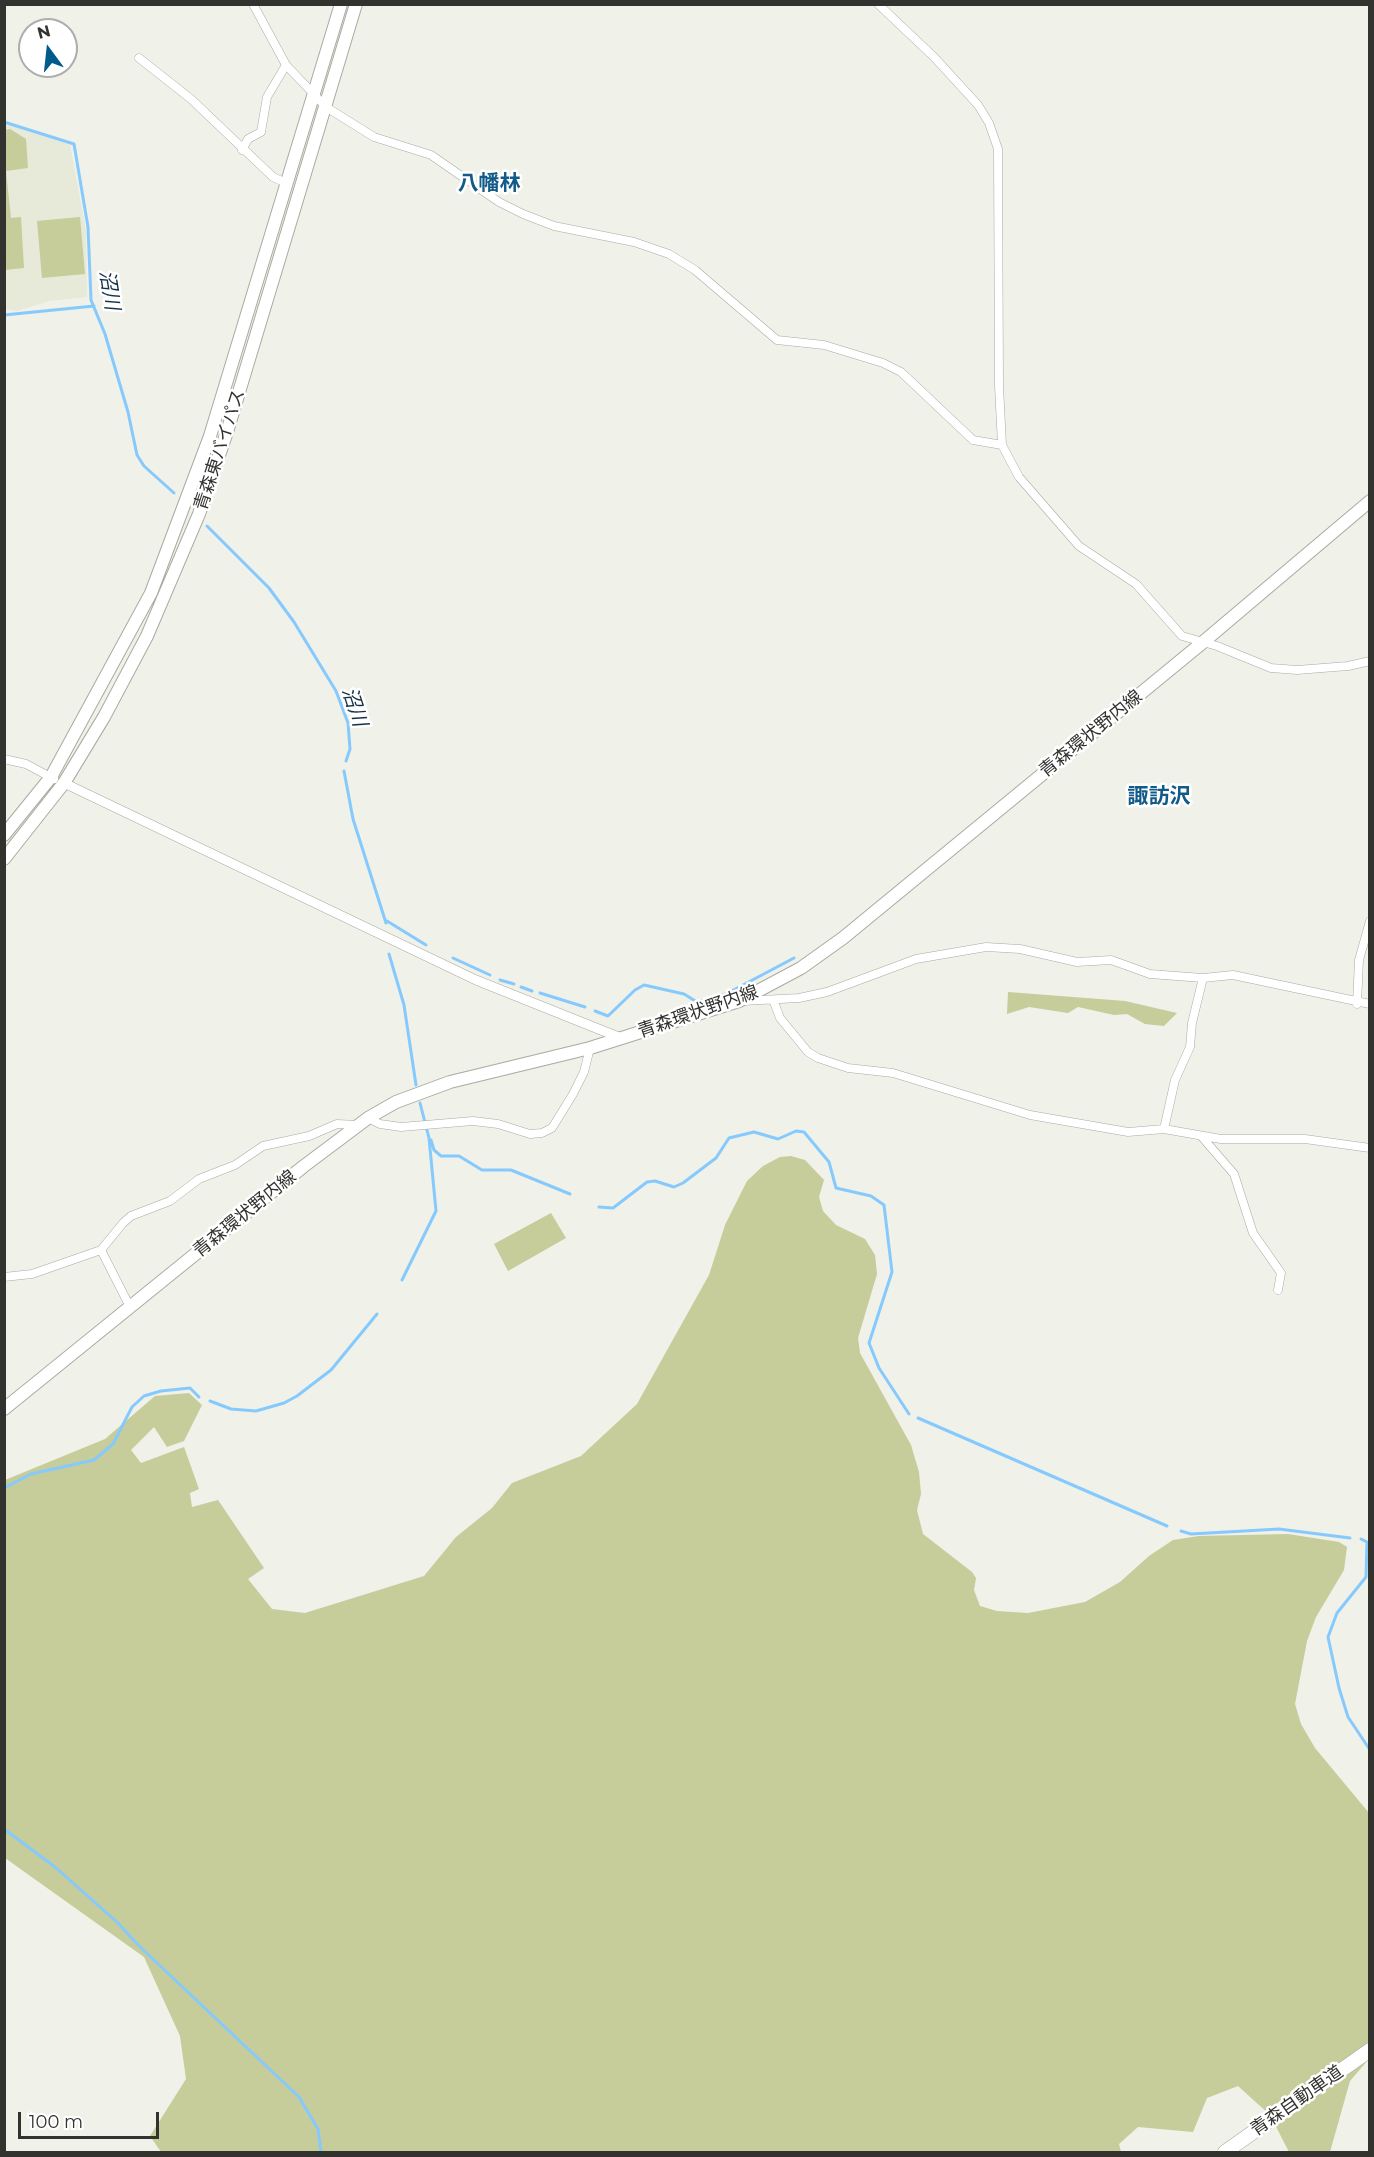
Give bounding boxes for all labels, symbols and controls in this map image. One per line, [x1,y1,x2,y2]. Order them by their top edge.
north arrow [18,18,78,78]
text: N [35,21,52,43]
district label: 八幡林 [458,171,520,197]
water label: 沼川 [94,268,124,312]
street label: 青森東バイパス [190,387,250,513]
water label: 沼川 [336,684,372,730]
street label: 青森環状野内線 [1035,686,1147,782]
district label: 諏訪沢 [1128,784,1190,810]
street label: 青森環状野内線 [635,981,761,1043]
street label: 青森環状野内線 [189,1166,301,1262]
street label: 青森自動車道 [1247,2061,1347,2141]
scale bar [21,2100,162,2138]
text: 100 m [29,2111,83,2133]

